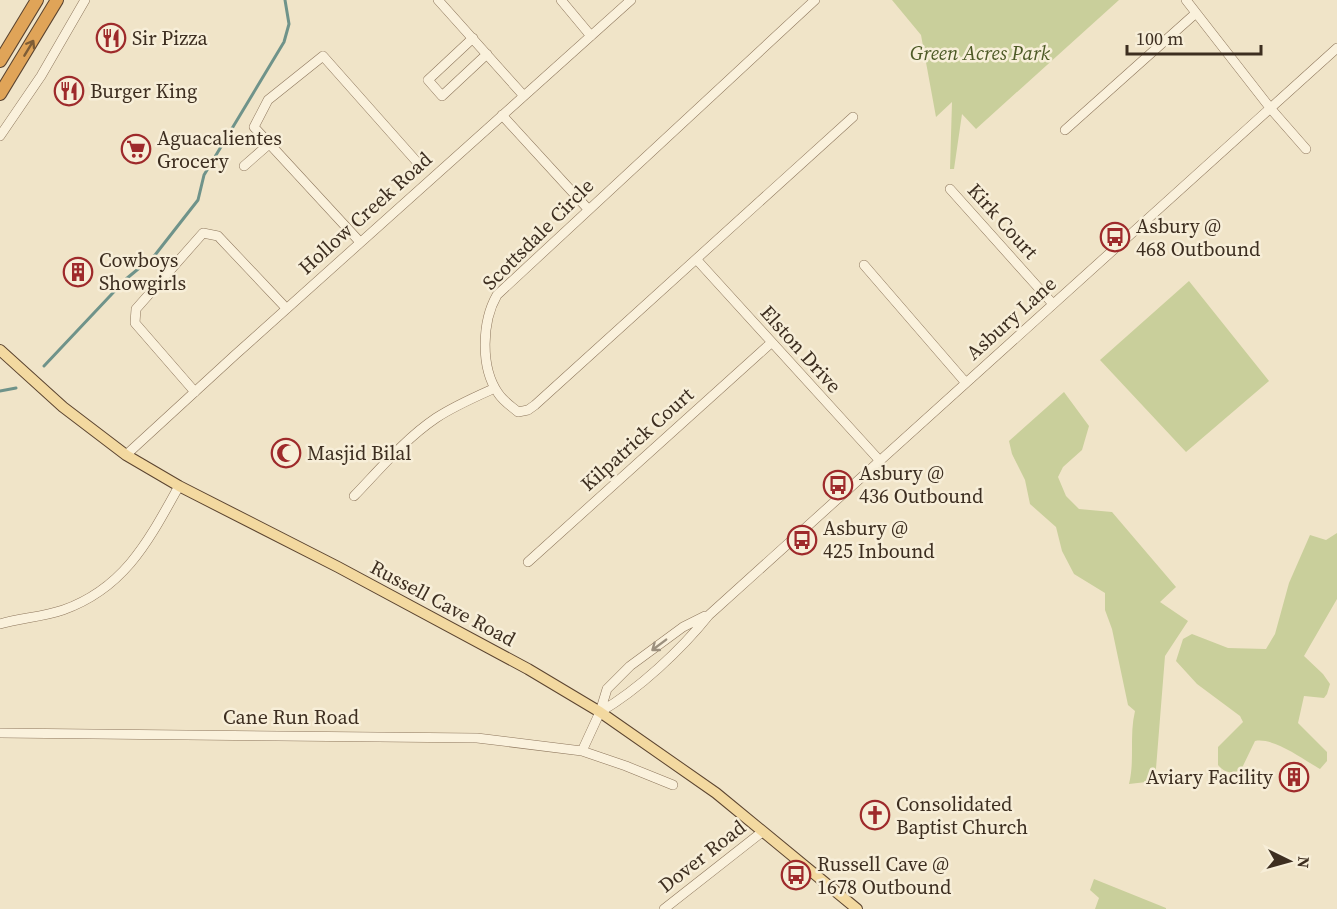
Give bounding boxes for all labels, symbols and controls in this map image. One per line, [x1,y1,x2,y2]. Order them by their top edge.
scale bar [1127,18,1260,56]
restaurant icon: Sir Pizza [95,22,127,54]
place label: Sir Pizza [132,24,208,52]
text: 100 m [1136,26,1183,51]
park label: Green Acres Park [910,39,1050,67]
one-way arrow [24,40,36,57]
restaurant icon: Burger King [53,75,85,107]
place label: Burger King [90,77,197,105]
place label: Aguacalientes Grocery [157,124,282,175]
supermarket icon: Aguacalientes Grocery [120,133,152,165]
street label: Hollow Creek Road [292,145,438,281]
street label: Scottsdale Circle [476,172,600,296]
street label: Kirk Court [961,177,1045,265]
place label: Asbury @ 468 Outbound [1136,212,1261,263]
bus stop icon: Asbury @ 468 Outbound [1099,221,1131,253]
place label: Cowboys Showgirls [99,246,186,297]
building icon: Cowboys Showgirls [62,256,94,288]
street label: Asbury Lane [960,270,1062,366]
street label: Elston Drive [754,299,848,399]
street label: Kilpatrick Court [574,380,700,497]
mosque icon: Masjid Bilal [270,437,302,469]
place label: Masjid Bilal [307,439,411,467]
place label: Asbury @ 436 Outbound [859,459,984,510]
bus stop icon: Asbury @ 436 Outbound [822,469,854,501]
place label: Asbury @ 425 Inbound [823,514,935,565]
bus stop icon: Asbury @ 425 Inbound [786,524,818,556]
street label: Russell Cave Road [365,553,521,653]
one-way arrow [651,639,667,651]
street label: Cane Run Road [223,703,360,731]
building icon: Aviary Facility [1278,761,1310,793]
place label: Aviary Facility [1146,763,1274,791]
place label: Consolidated Baptist Church [896,790,1028,841]
church icon: Consolidated Baptist Church [859,799,891,831]
street label: Dover Road [653,813,752,899]
north arrow [1259,831,1319,891]
place label: Russell Cave @ 1678 Outbound [817,850,952,901]
text: N [1292,856,1315,869]
bus stop icon: Russell Cave @ 1678 Outbound [780,859,812,891]

